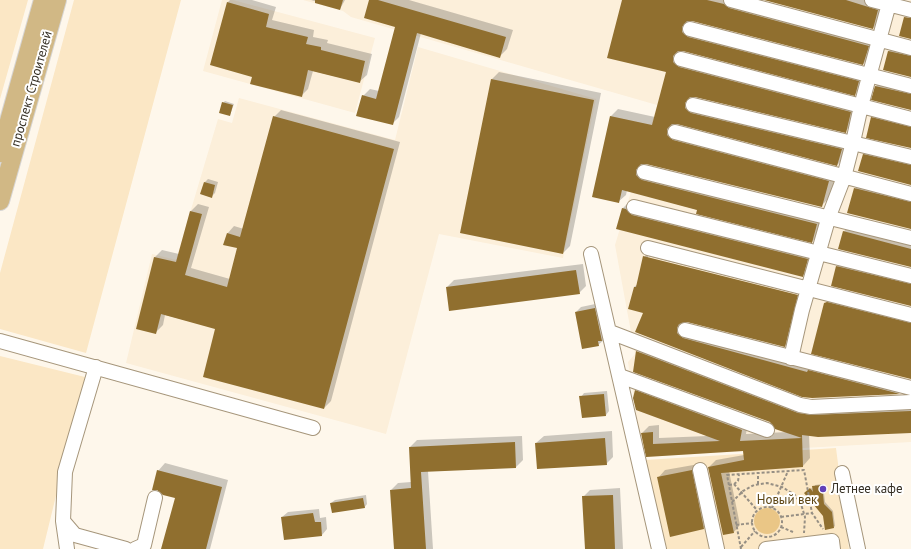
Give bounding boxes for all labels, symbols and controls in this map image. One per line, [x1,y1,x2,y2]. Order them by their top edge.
street label: проспект Строителей [8,29,56,149]
place label: Летнее кафе [831,481,903,497]
marker: Летнее кафе [818,484,828,494]
park label: Новый век [757,492,817,508]

